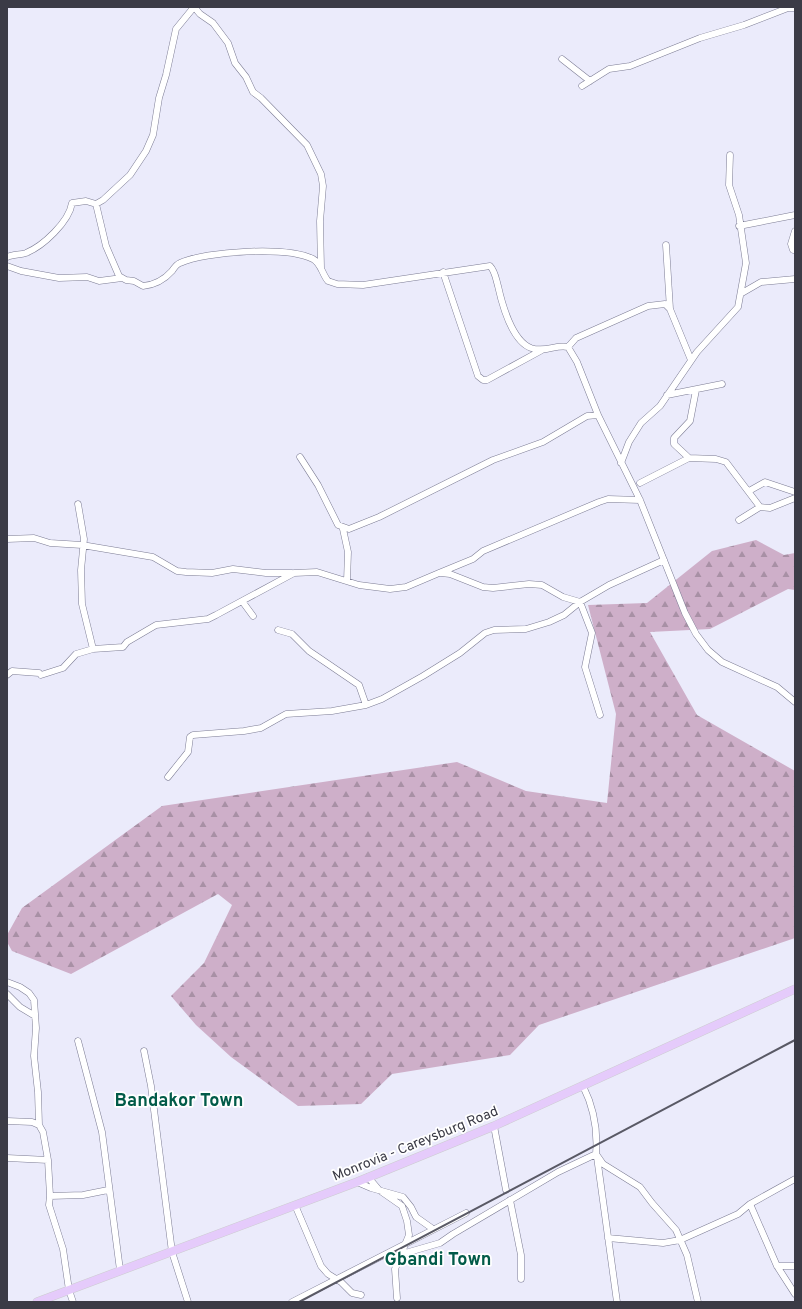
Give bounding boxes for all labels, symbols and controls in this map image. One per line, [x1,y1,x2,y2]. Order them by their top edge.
district label: Bandakor Town [115,1090,243,1113]
street label: Monrovia - Careysburg Road [330,1103,501,1185]
district label: Gbandi Town [384,1249,492,1272]

